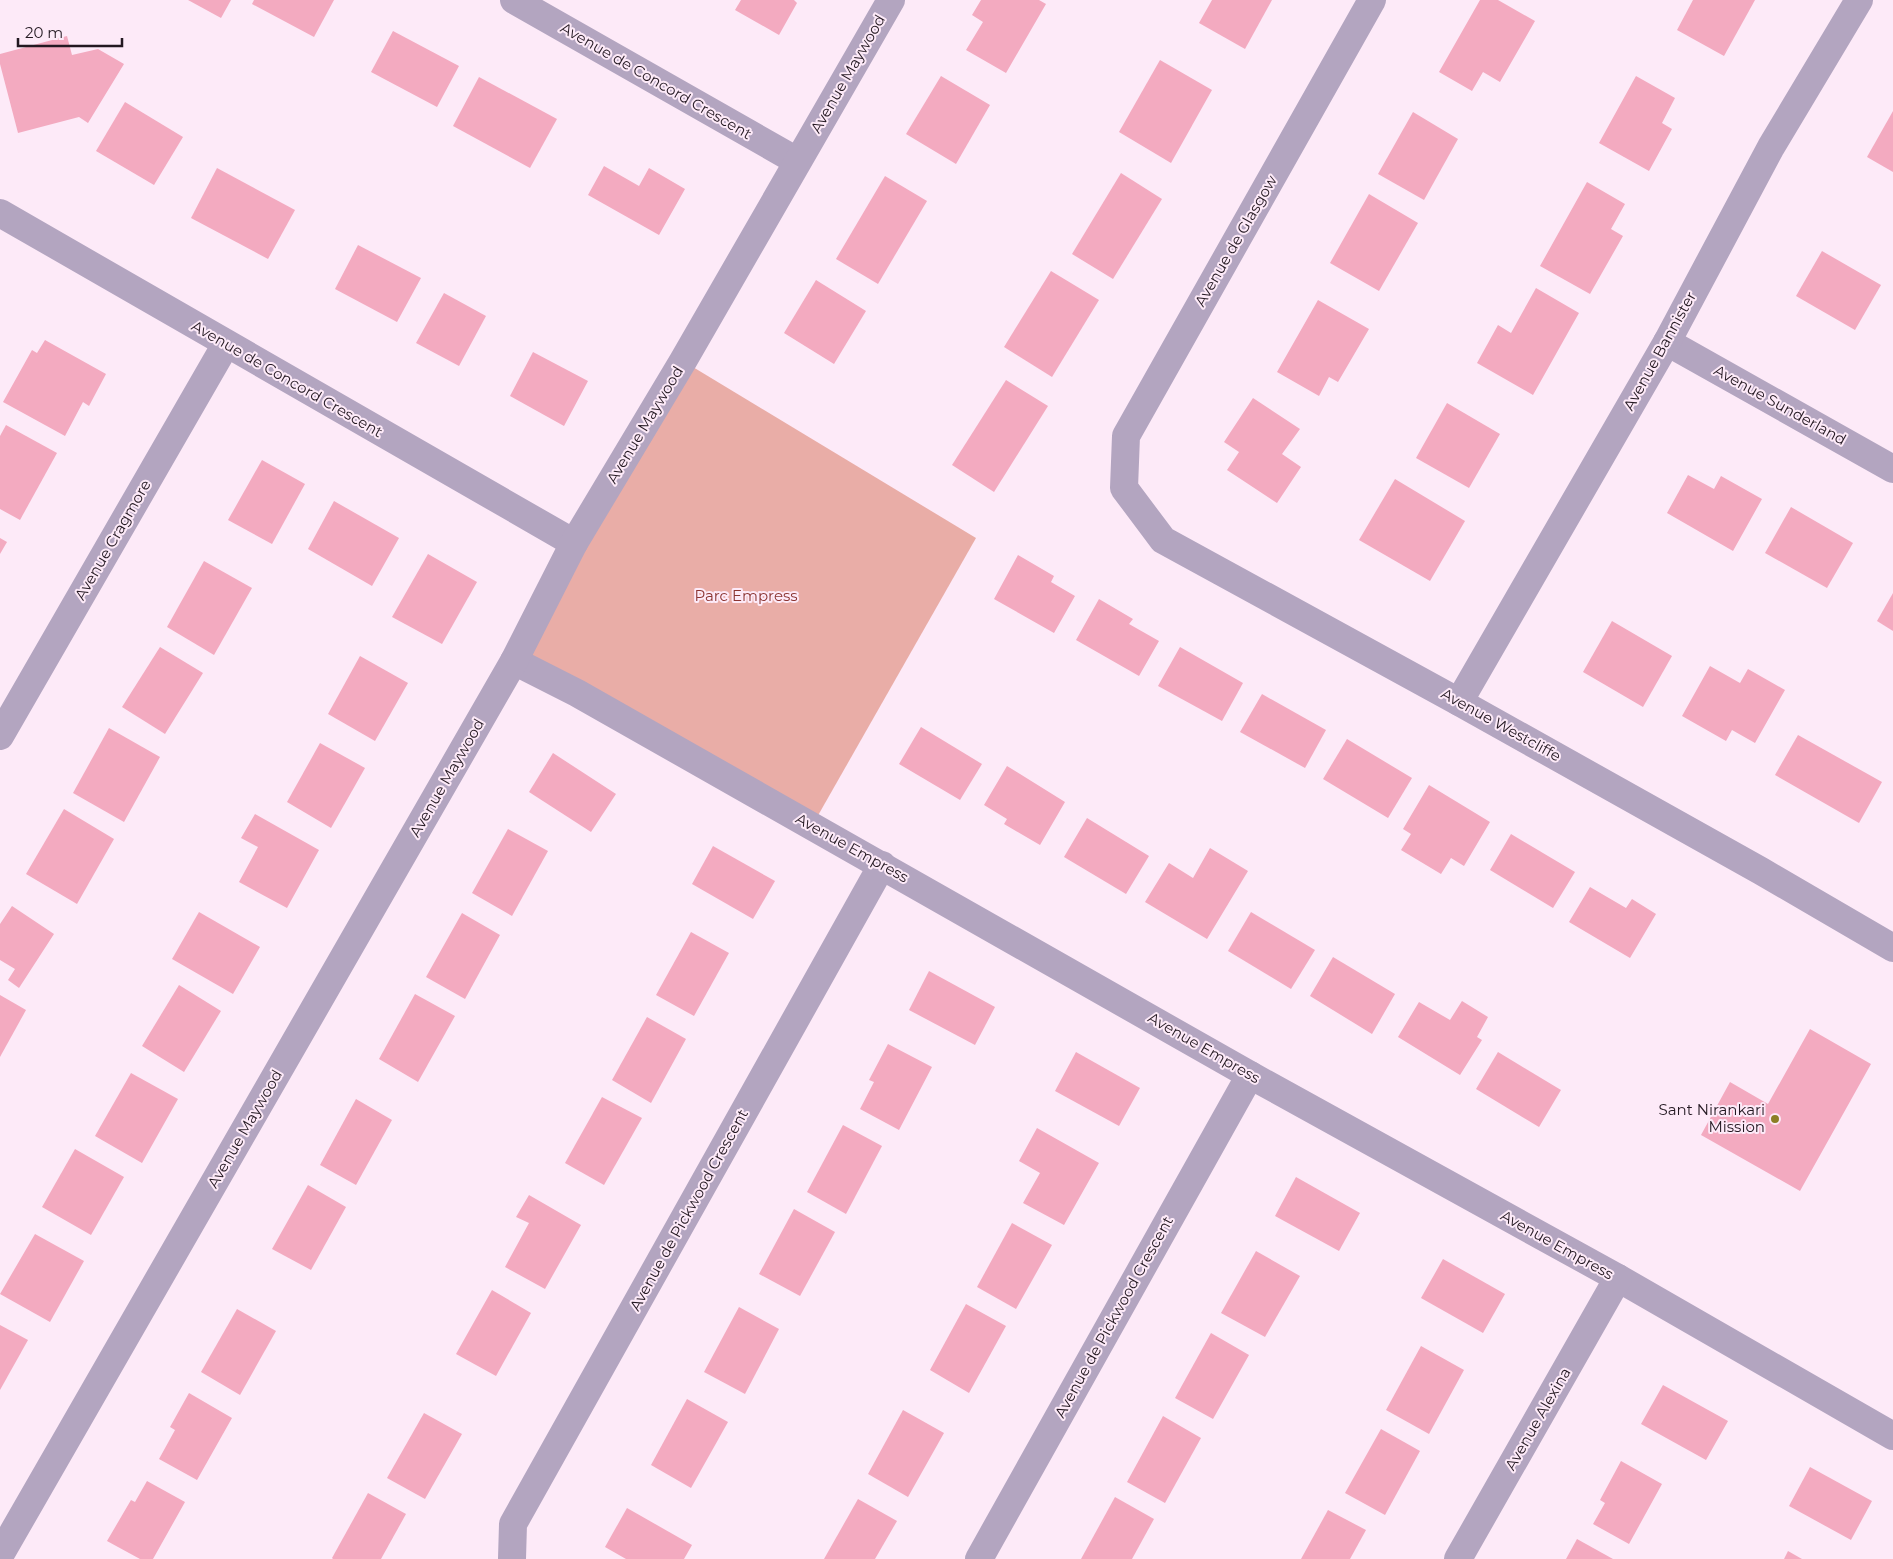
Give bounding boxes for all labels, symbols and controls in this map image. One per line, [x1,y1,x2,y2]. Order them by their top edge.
street label: Avenue Maywood [806,11,889,136]
scale bar [18,15,121,47]
street label: Avenue de Concord Crescent [557,18,755,143]
text: 20 m [25,23,63,42]
street label: Avenue de Glasgow [1190,171,1281,310]
street label: Avenue Bannister [1619,288,1700,414]
street label: Avenue de Concord Crescent [188,316,386,441]
street label: Avenue Sunderland [1711,360,1850,449]
street label: Avenue Maywood [602,363,687,487]
street label: Avenue Cragmore [70,476,155,603]
park label: Parc Empress [694,586,798,605]
street label: Avenue Westcliffe [1438,684,1564,765]
street label: Avenue Maywood [405,715,488,840]
street label: Avenue Empress [792,809,912,886]
street label: Avenue Empress [1145,1008,1264,1087]
street label: Avenue Maywood [203,1066,286,1191]
place label: Sant Nirankari Mission [1659,1100,1765,1136]
street label: Avenue de Pickwood Crescent [625,1106,752,1314]
marker: Sant Nirankari Mission [1769,1113,1781,1125]
street label: Avenue Empress [1497,1206,1617,1283]
street label: Avenue de Pickwood Crescent [1050,1213,1177,1421]
street label: Avenue Alexina [1501,1364,1575,1473]

